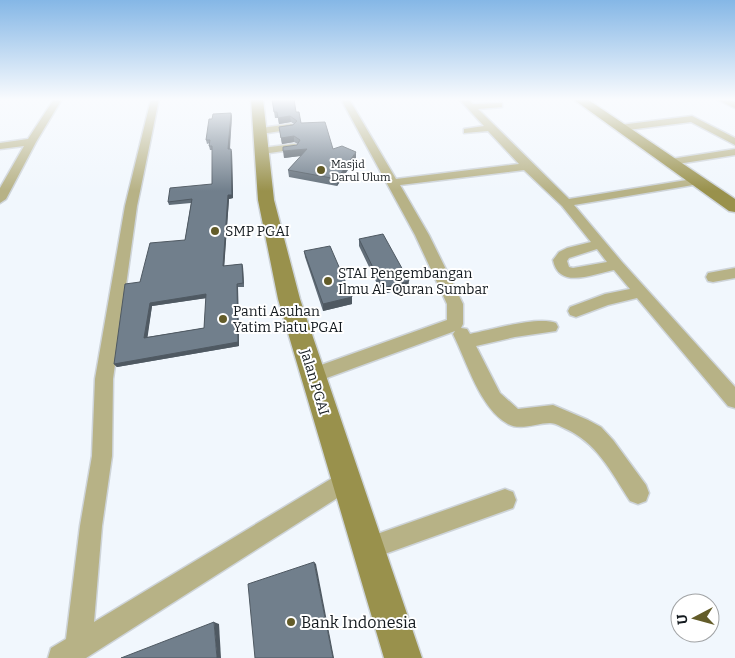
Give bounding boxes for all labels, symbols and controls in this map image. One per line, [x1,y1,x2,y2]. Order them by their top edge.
place label: Masjid Darul Ulum [331,158,391,184]
marker: Masjid Darul Ulum [315,164,327,176]
place label: SMP PGAI [225,223,290,240]
marker: SMP PGAI [209,225,221,237]
place label: STAI Pengembangan Ilmu Al-Quran Sumbar [338,265,488,298]
marker: STAI Pengembangan Ilmu Al-Quran Sumbar [322,275,334,287]
place label: Panti Asuhan Yatim Piatu PGAI [233,303,343,336]
marker: Panti Asuhan Yatim Piatu PGAI [217,313,229,325]
street label: Jalan PGAI [296,346,333,417]
north arrow [670,593,720,643]
place label: Bank Indonesia [301,613,417,632]
text: U [674,613,692,625]
marker: Bank Indonesia [285,616,297,628]

